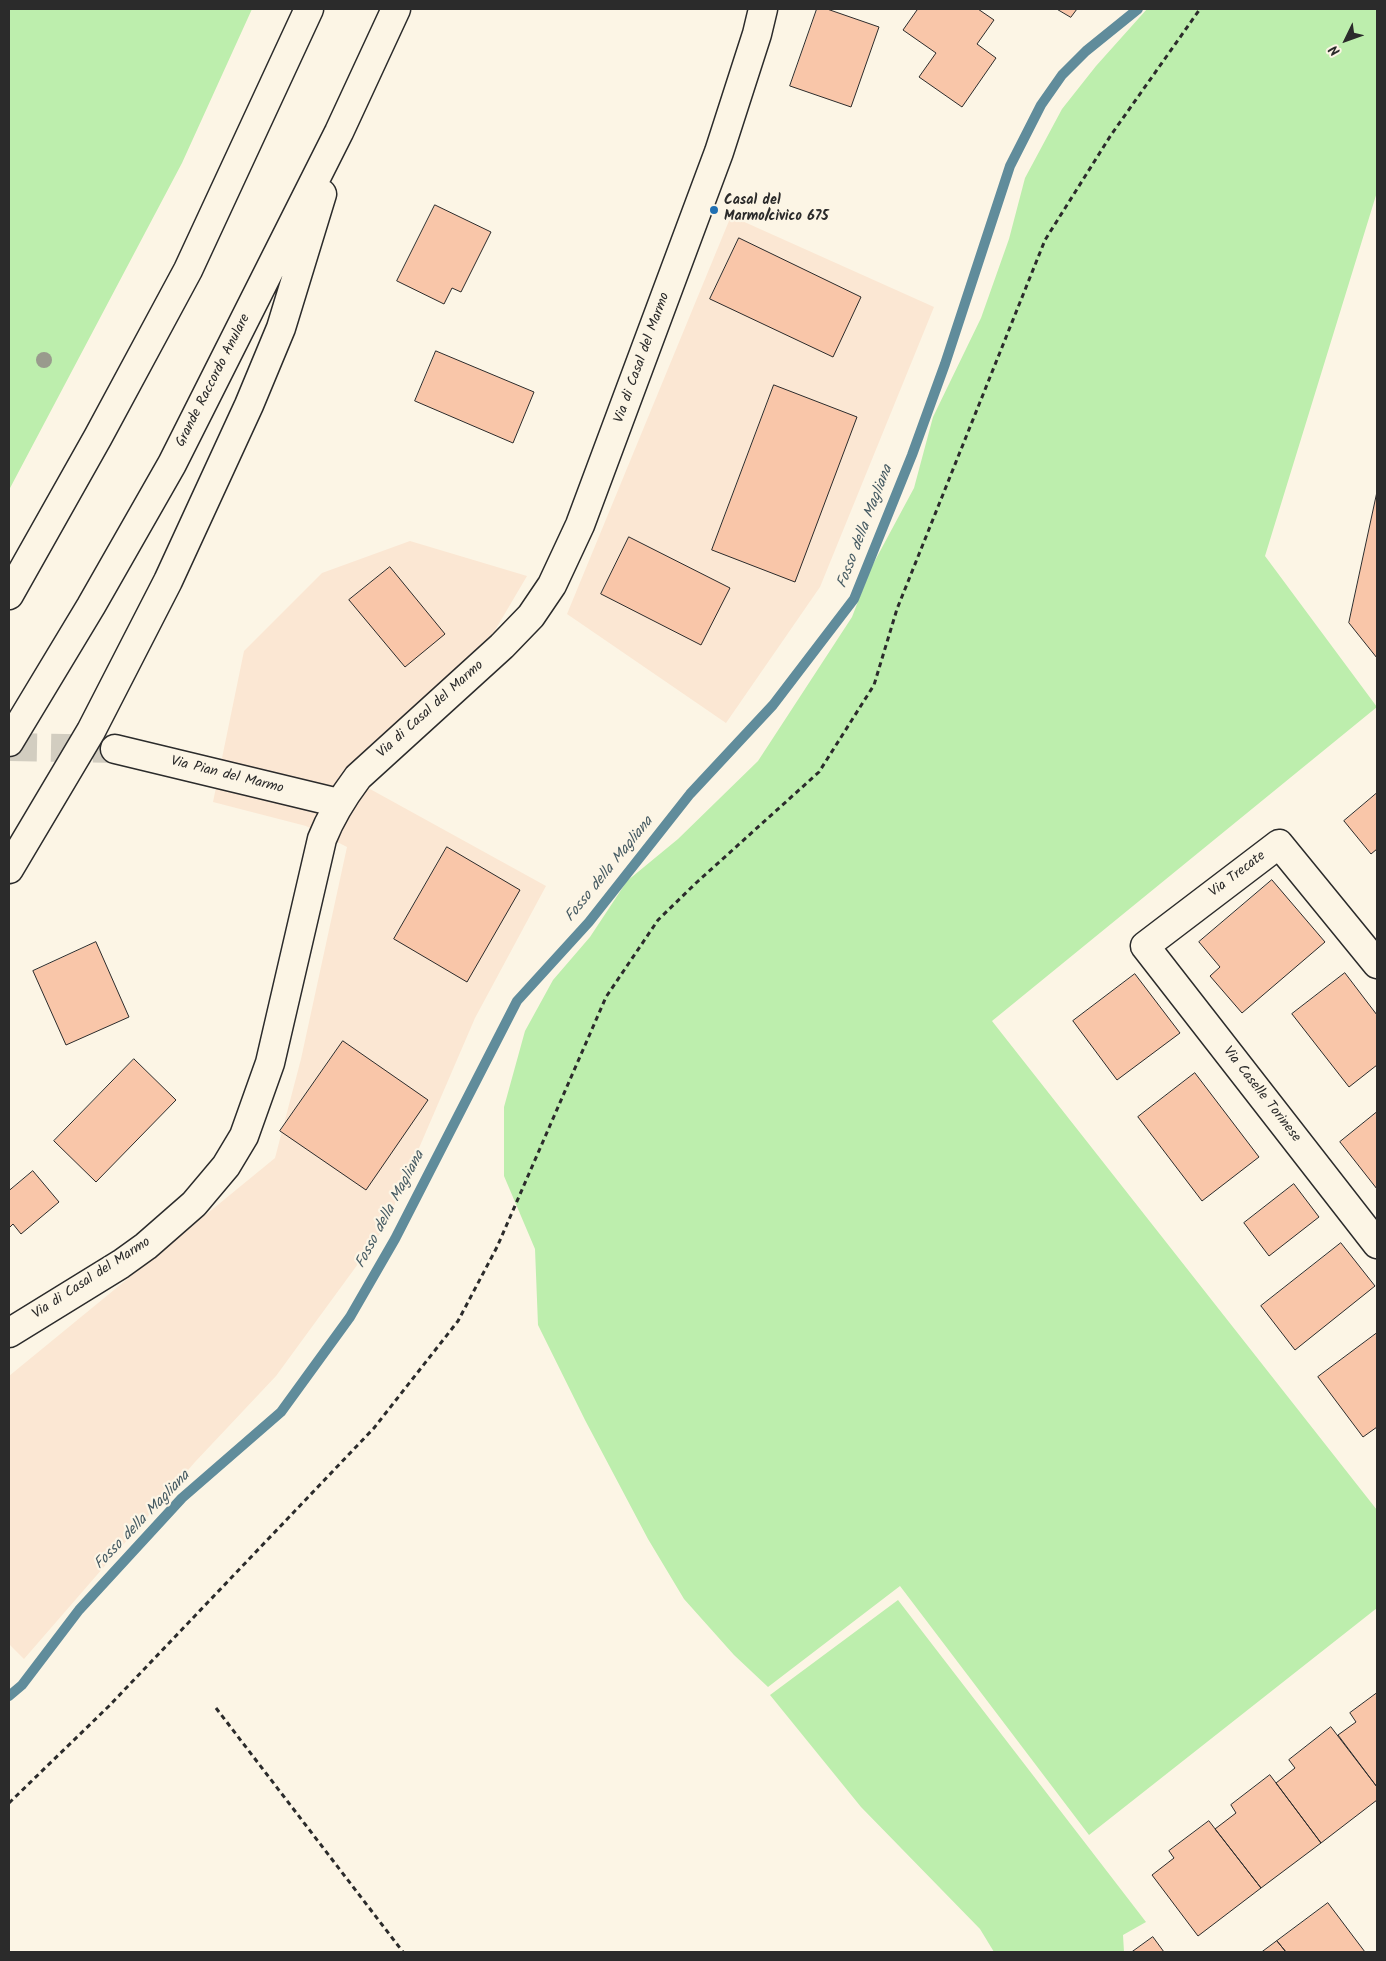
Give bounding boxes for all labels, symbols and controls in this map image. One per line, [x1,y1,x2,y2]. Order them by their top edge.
north arrow [1321,15,1371,65]
text: N [1324,39,1346,61]
place label: Casal del Marmo/civico 675 [724,194,829,226]
marker: Casal del Marmo/civico 675 [708,204,720,216]
street label: Via di Casal del Marmo [612,291,674,425]
street label: Grande Raccordo Anulare [173,312,255,450]
water label: Fosso della Magliana [834,463,898,591]
street label: Via di Casal del Marmo [374,658,488,762]
street label: Via Pian del Marmo [169,754,285,798]
water label: Fosso della Magliana [562,814,658,926]
street label: Via Trecate [1207,848,1269,902]
street label: Via Caselle Torinese [1218,1044,1304,1146]
water label: Fosso della Magliana [352,1148,430,1272]
street label: Via di Casal del Marmo [30,1235,154,1323]
water label: Fosso della Magliana [91,1468,195,1574]

